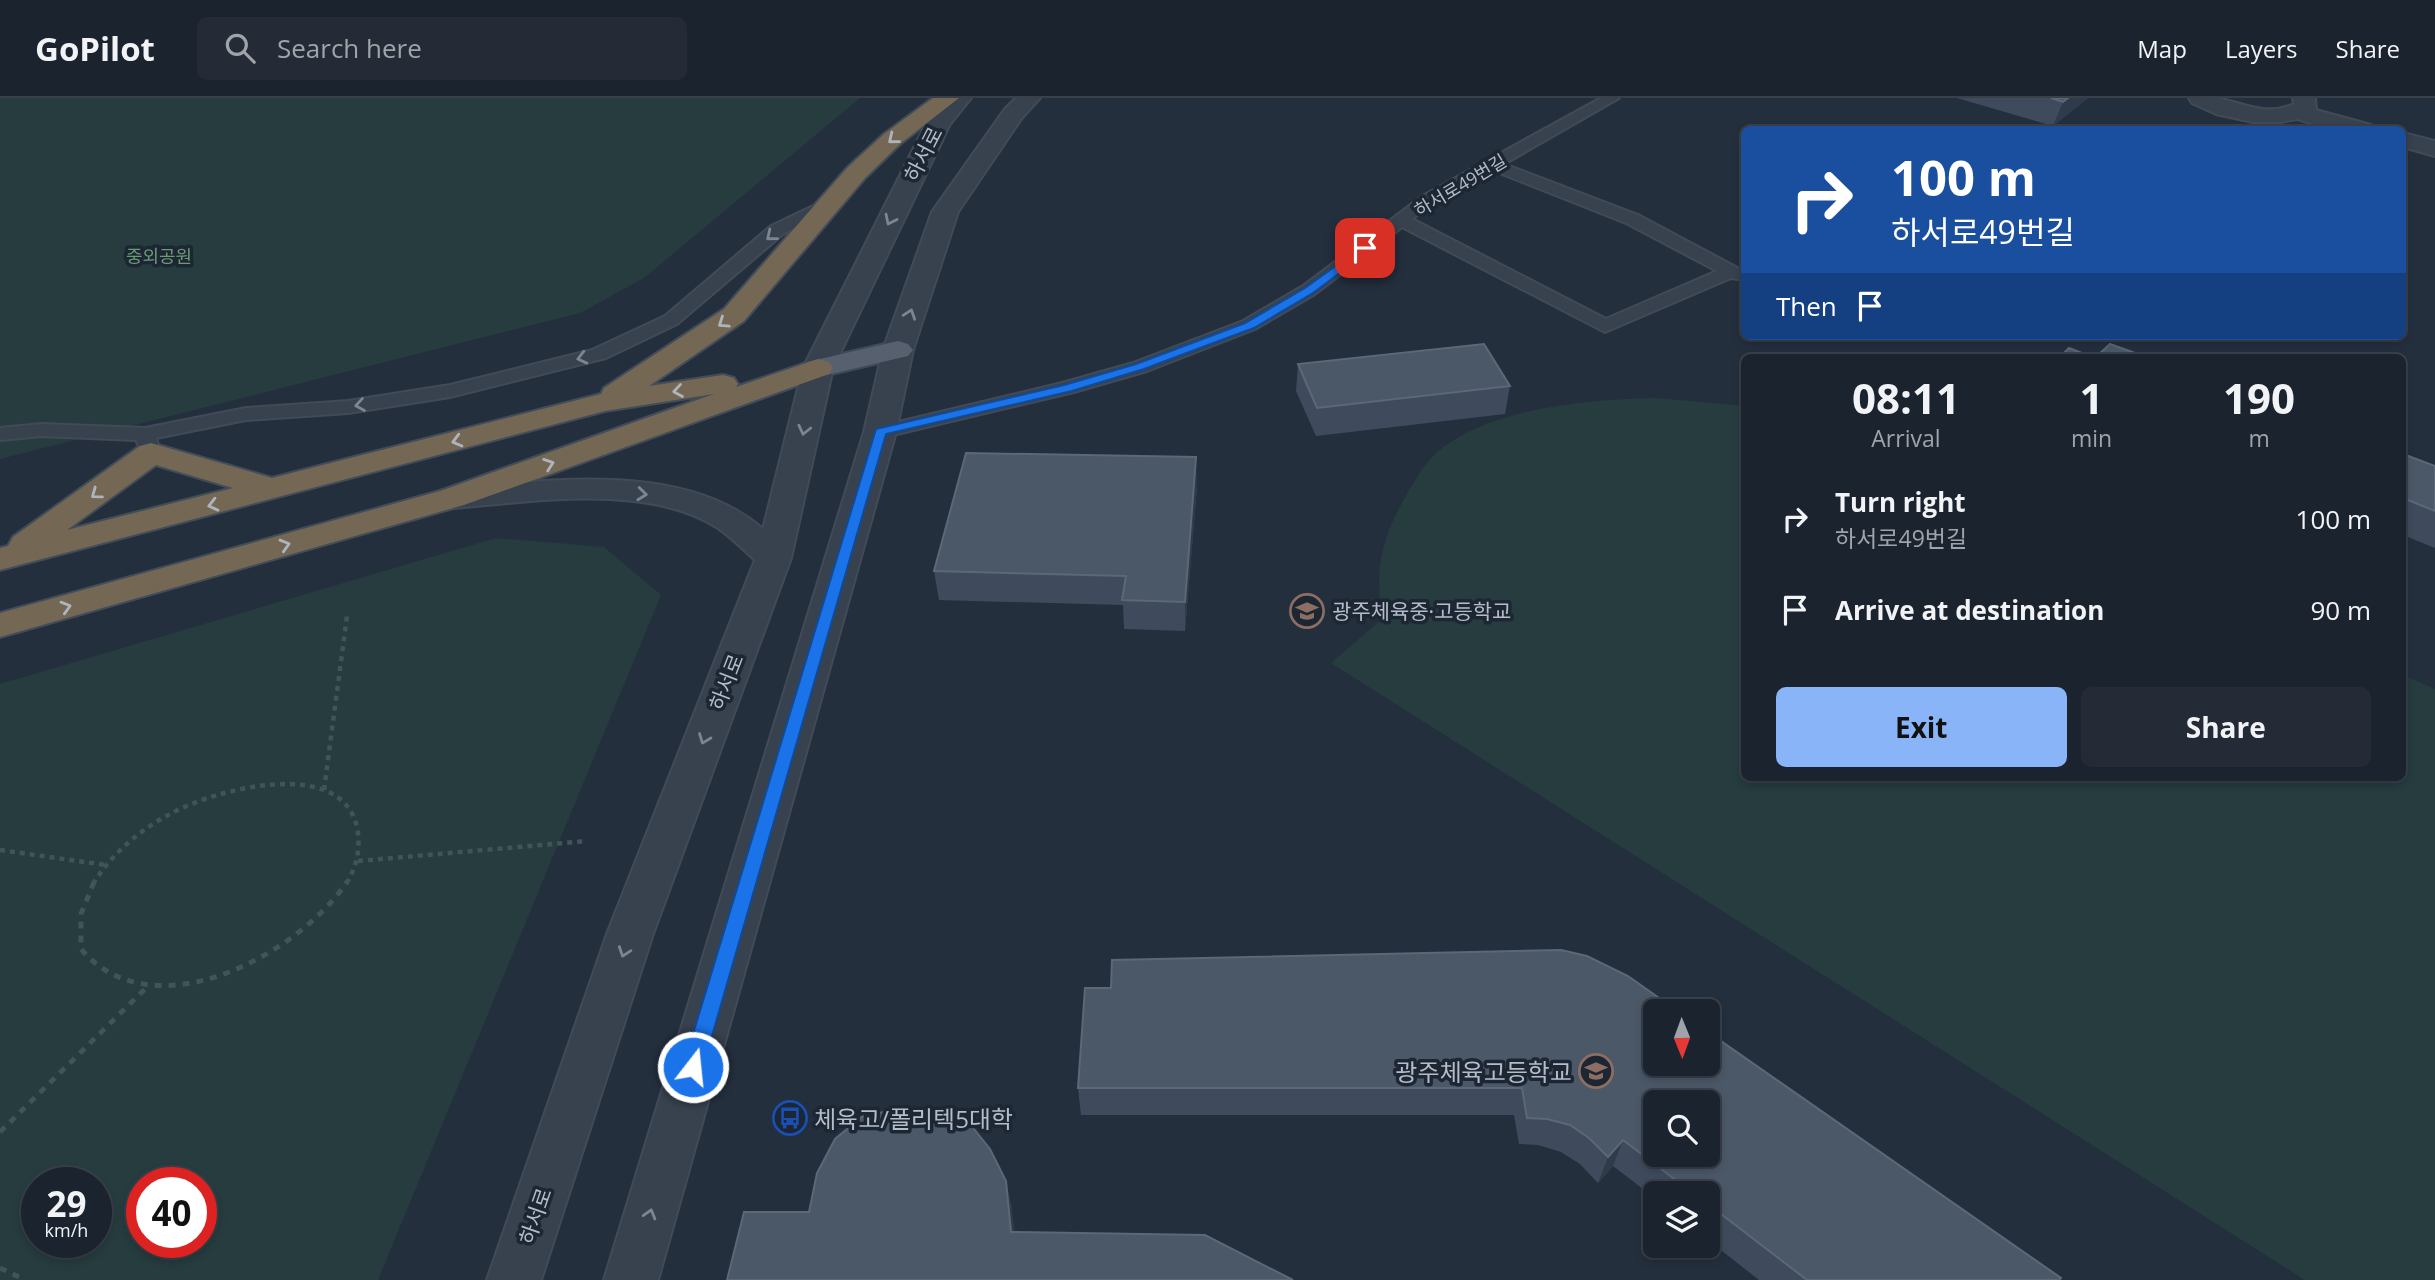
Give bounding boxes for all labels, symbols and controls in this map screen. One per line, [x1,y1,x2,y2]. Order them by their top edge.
search box [197,17,687,80]
text: GoPilot [35,26,155,71]
icon: search [221,29,259,67]
text: Search here [277,30,422,66]
text: Map [2137,32,2187,65]
text: Layers [2225,32,2298,65]
text: Share [2336,32,2400,65]
street label: 하서로 [897,122,949,186]
one-way arrow [889,130,901,143]
text: 100 m [1891,144,2036,210]
street label: 하서로49번길 [1410,148,1510,222]
icon: right [1776,154,1867,245]
text: 하서로49번길 [1891,210,2075,253]
one-way arrow [884,213,898,225]
pin [1335,218,1395,278]
one-way arrow [766,228,779,240]
icon: arrive [1346,229,1384,267]
park label: 중외공원 [126,244,192,268]
icon: arrive [1851,287,1889,325]
text: Then [1776,288,1837,324]
one-way arrow [902,308,916,320]
one-way arrow [717,315,730,328]
one-way arrow [576,350,588,365]
text: 08:11 [1852,369,1960,426]
text: 1 [2079,369,2104,426]
text: 190 [2223,369,2295,426]
one-way arrow [672,383,684,398]
one-way arrow [354,397,366,412]
text: Arrival [1871,422,1941,454]
text: min [2071,422,2112,454]
text: m [2248,422,2270,454]
one-way arrow [798,424,812,436]
one-way arrow [451,433,463,447]
one-way arrow [542,458,554,472]
text: Turn right [1835,484,1966,520]
one-way arrow [91,485,104,498]
one-way arrow [637,486,648,501]
one-way arrow [207,497,219,511]
icon: right [1776,500,1814,538]
text: 100 m [2296,501,2371,537]
text: 하서로49번길 [1835,522,1967,554]
one-way arrow [278,539,290,553]
icon: arrive [1776,591,1814,629]
school or university icon: 광주체육중·고등학교 [1288,592,1326,630]
text: Arrive at destination [1835,592,2104,628]
text: 90 m [2310,592,2371,628]
place label: 광주체육중·고등학교 [1332,597,1511,625]
one-way arrow [59,600,71,615]
street label: 하서로 [703,650,749,714]
button: Exit [1776,687,2067,767]
button: Share [2081,687,2371,767]
one-way arrow [699,733,713,745]
one-way arrow [618,945,632,958]
north arrow [1643,999,1720,1076]
map controls [1643,999,1720,1258]
position arrow [656,1030,730,1104]
school or university icon: 광주체육고등학교 [1577,1052,1615,1090]
place label: 광주체육고등학교 [1395,1055,1572,1088]
button: search [1643,1090,1720,1167]
bus stop icon: 체육고/폴리텍5대학 [771,1099,809,1137]
place label: 체육고/폴리텍5대학 [814,1102,1013,1135]
speed limit sign: 40 [126,1167,217,1258]
text: 29 [46,1180,87,1227]
button: layers [1643,1181,1720,1258]
street label: 하서로 [512,1184,558,1248]
one-way arrow [641,1209,656,1221]
text: km/h [45,1218,88,1242]

